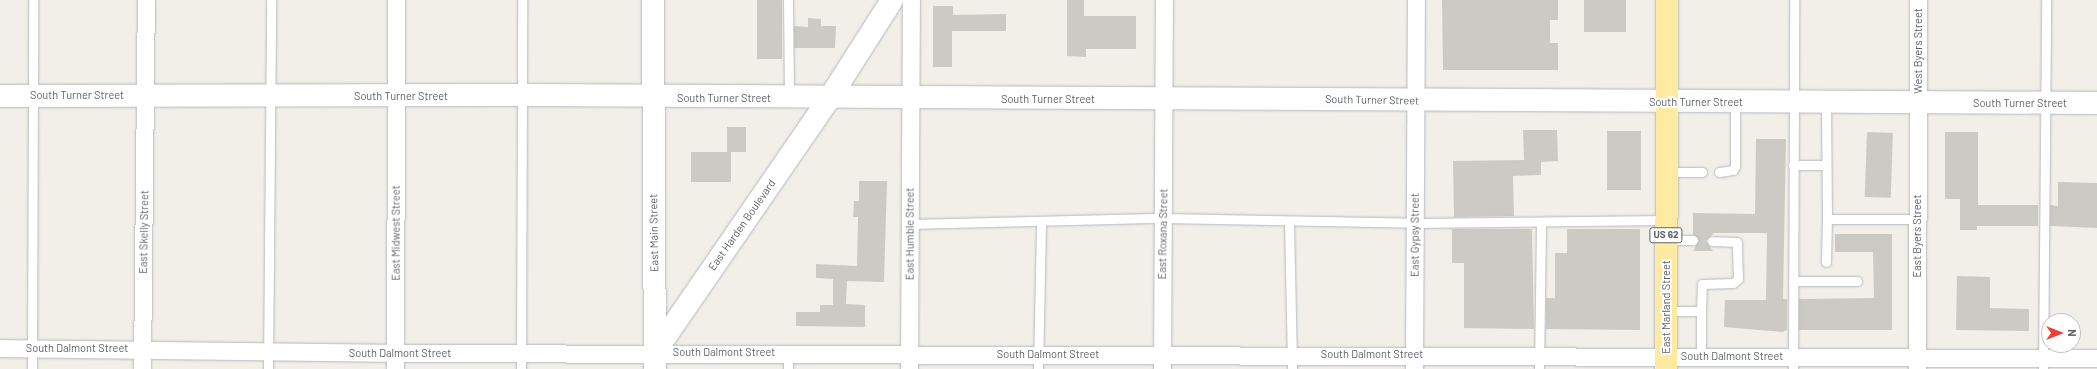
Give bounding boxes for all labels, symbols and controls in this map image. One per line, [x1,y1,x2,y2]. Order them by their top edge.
street label: West Byers Street [1911,8,1925,94]
street label: South Turner Street [30,88,124,102]
street label: South Turner Street [354,89,448,103]
street label: South Turner Street [677,91,771,105]
street label: South Turner Street [1001,92,1095,106]
street label: South Turner Street [1325,93,1419,107]
street label: South Turner Street [1649,95,1743,109]
street label: South Turner Street [1973,96,2067,110]
street label: East Harden Boulevard [706,177,778,273]
street label: East Midwest Street [389,185,403,281]
street label: East Humble Street [903,188,917,280]
street label: East Roxana Street [1156,188,1170,280]
street label: East Skelly Street [137,190,151,274]
street label: East Gypsy Street [1408,193,1422,277]
street label: East Main Street [647,194,661,272]
street label: East Byers Street [1910,195,1924,277]
road number: US 62 [1649,227,1683,243]
street label: East Marland Street [1659,260,1673,354]
north arrow [2041,313,2081,353]
text: N [2066,329,2079,337]
street label: South Dalmont Street [26,341,128,355]
street label: South Dalmont Street [673,345,775,359]
street label: South Dalmont Street [349,346,451,360]
street label: South Dalmont Street [997,347,1099,361]
street label: South Dalmont Street [1321,347,1423,361]
street label: South Dalmont Street [1681,349,1783,363]

